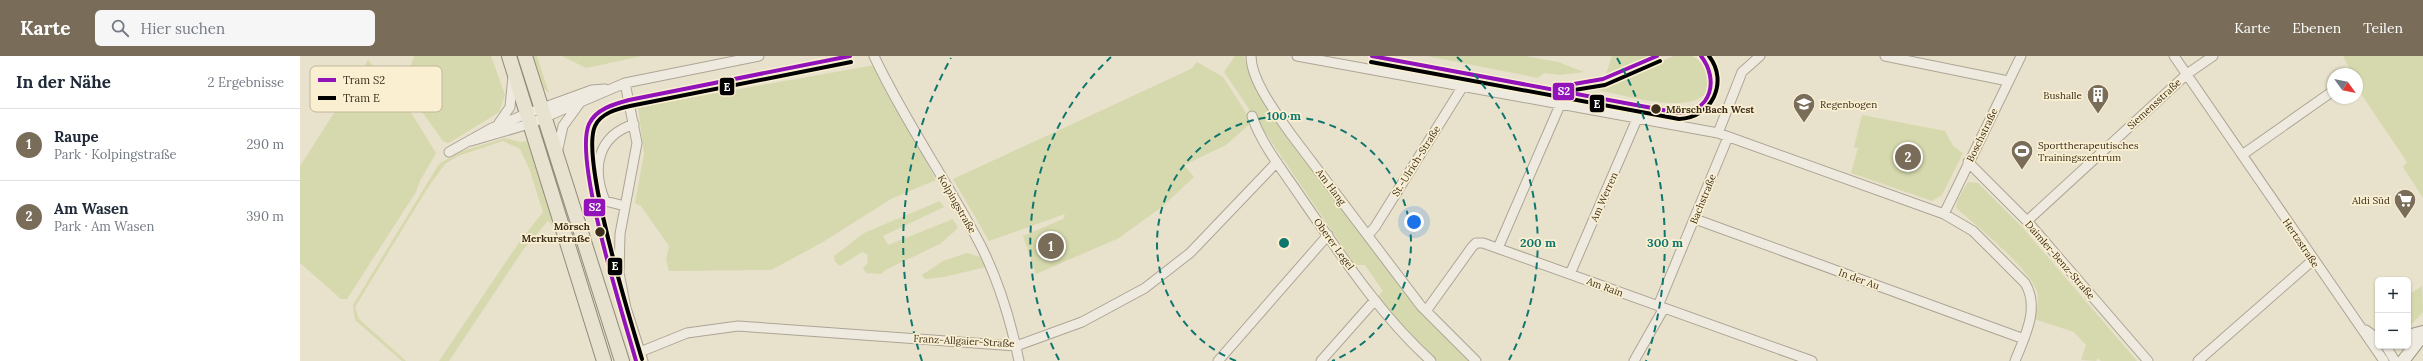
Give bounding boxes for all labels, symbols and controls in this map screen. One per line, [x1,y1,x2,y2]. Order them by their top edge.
search box [95,10,375,46]
text: Karte [20,16,71,40]
icon: search [109,17,131,39]
text: Hier suchen [141,19,225,38]
text: Karte [2234,19,2270,37]
text: Ebenen [2292,19,2341,37]
text: Teilen [2363,19,2403,37]
legend [310,66,442,112]
north arrow [2327,68,2363,104]
text: In der Nähe [16,71,111,93]
text: Tram S2 [343,73,385,87]
text: 2 Ergebnisse [208,74,284,91]
street label: Siemensstraße [2124,75,2184,132]
line badge: E [719,77,735,96]
text: E [724,80,731,94]
line badge: S2 [1552,82,1575,101]
building icon: Bushalle [2085,82,2111,115]
text: S2 [1558,84,1570,98]
place label: Bushalle [2043,89,2083,102]
text: Tram E [343,91,380,105]
school or university icon: Regenbogen [1791,91,1817,124]
line badge: E [1589,94,1605,113]
text: E [1594,97,1601,111]
place label: Regenbogen [1820,98,1877,111]
marker: Mörsch Bach West [1649,102,1663,116]
place label: Mörsch Bach West [1666,103,1755,116]
street label: Boschstraße [1963,105,2001,164]
text: 100 m [1267,108,1301,123]
street label: St.-Ulrich-Straße [1389,123,1443,199]
text: Raupe [54,127,99,146]
text: 1 [26,136,32,153]
text: 290 m [246,136,284,153]
sports icon: Sporttherapeutisches Trainingszentrum [2009,138,2035,171]
place label: Sporttherapeutisches Trainingszentrum [2038,139,2139,164]
pin: 2 [1895,142,1921,172]
text: Park · Kolpingstraße [54,146,177,163]
street label: Am Hang [1312,165,1349,208]
street label: Am Werren [1587,170,1621,225]
street label: Kolpingstraße [935,172,979,236]
street label: Bachstraße [1687,172,1719,226]
supermarket icon: Aldi Süd [2392,187,2418,220]
place label: Aldi Süd [2351,194,2390,207]
line badge: S2 [583,198,606,217]
text: Am Wasen [54,199,129,218]
text: S2 [589,200,601,214]
text: 2 [26,208,32,225]
text: 390 m [246,208,284,225]
your location [1404,212,1424,232]
street label: Oberer Legel [1311,216,1357,273]
street label: Hertzstraße [2280,216,2323,271]
text: Park · Am Wasen [54,218,154,235]
street label: Daimler-Benz-Straße [2022,218,2098,302]
place label: Mörsch Merkurstraße [521,220,591,245]
marker: Mörsch Merkurstraße [593,225,607,239]
pin: 1 [1038,231,1064,261]
text: 200 m [1520,235,1556,250]
text: 300 m [1647,235,1683,250]
centre of rings [1277,236,1291,250]
line badge: E [607,257,623,276]
text: E [612,259,619,273]
street label: In der Au [1837,266,1881,292]
street label: Am Rain [1584,274,1625,300]
map controls [2375,277,2411,349]
button: + [2375,277,2411,313]
button: − [2375,313,2411,349]
street label: Franz-Allgaier-Straße [913,332,1016,350]

